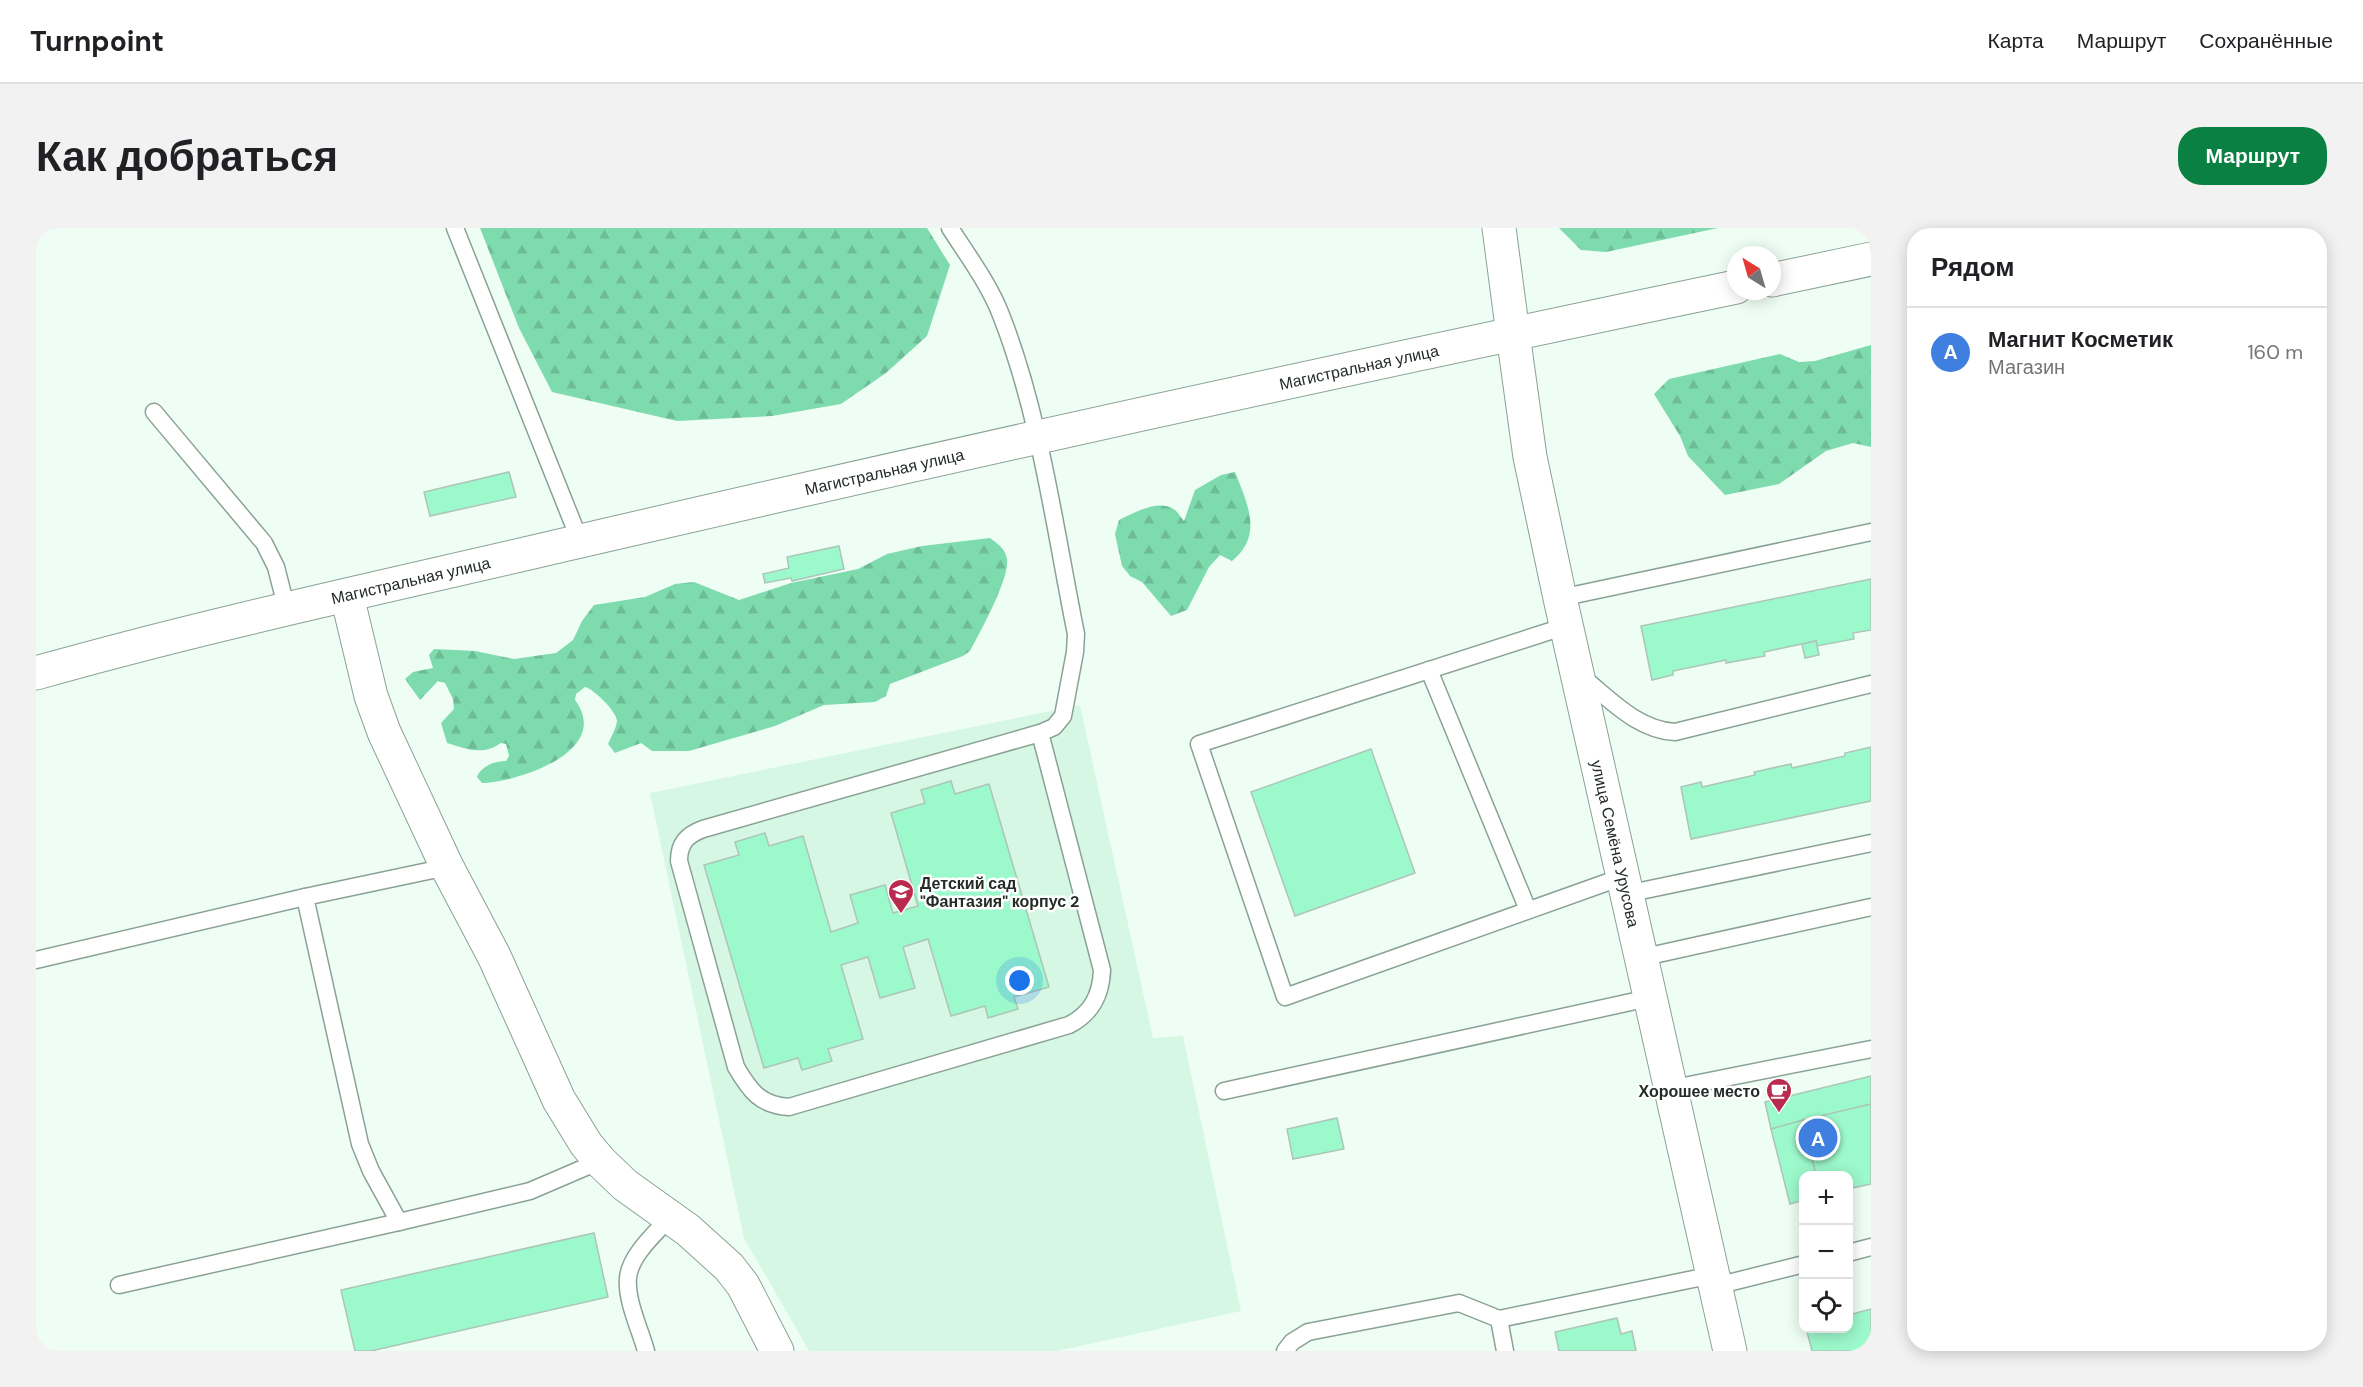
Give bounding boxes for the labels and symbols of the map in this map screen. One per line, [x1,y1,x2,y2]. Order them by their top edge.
north arrow [1727,246,1781,300]
street label: Магистральная улица [1277,340,1441,394]
street label: Магистральная улица [803,443,966,500]
street label: Магистральная улица [329,552,492,609]
street label: улица Семёна Урусова [1586,758,1645,929]
place label: Детский сад "Фантазия" корпус 2 [920,873,1079,912]
school or university icon: Детский сад "Фантазия" корпус 2 [886,877,916,915]
your location [1005,966,1034,995]
cafe icon: Хорошее место [1764,1076,1794,1114]
place label: Хорошее место [1639,1081,1760,1102]
pin: A [1798,1116,1838,1160]

